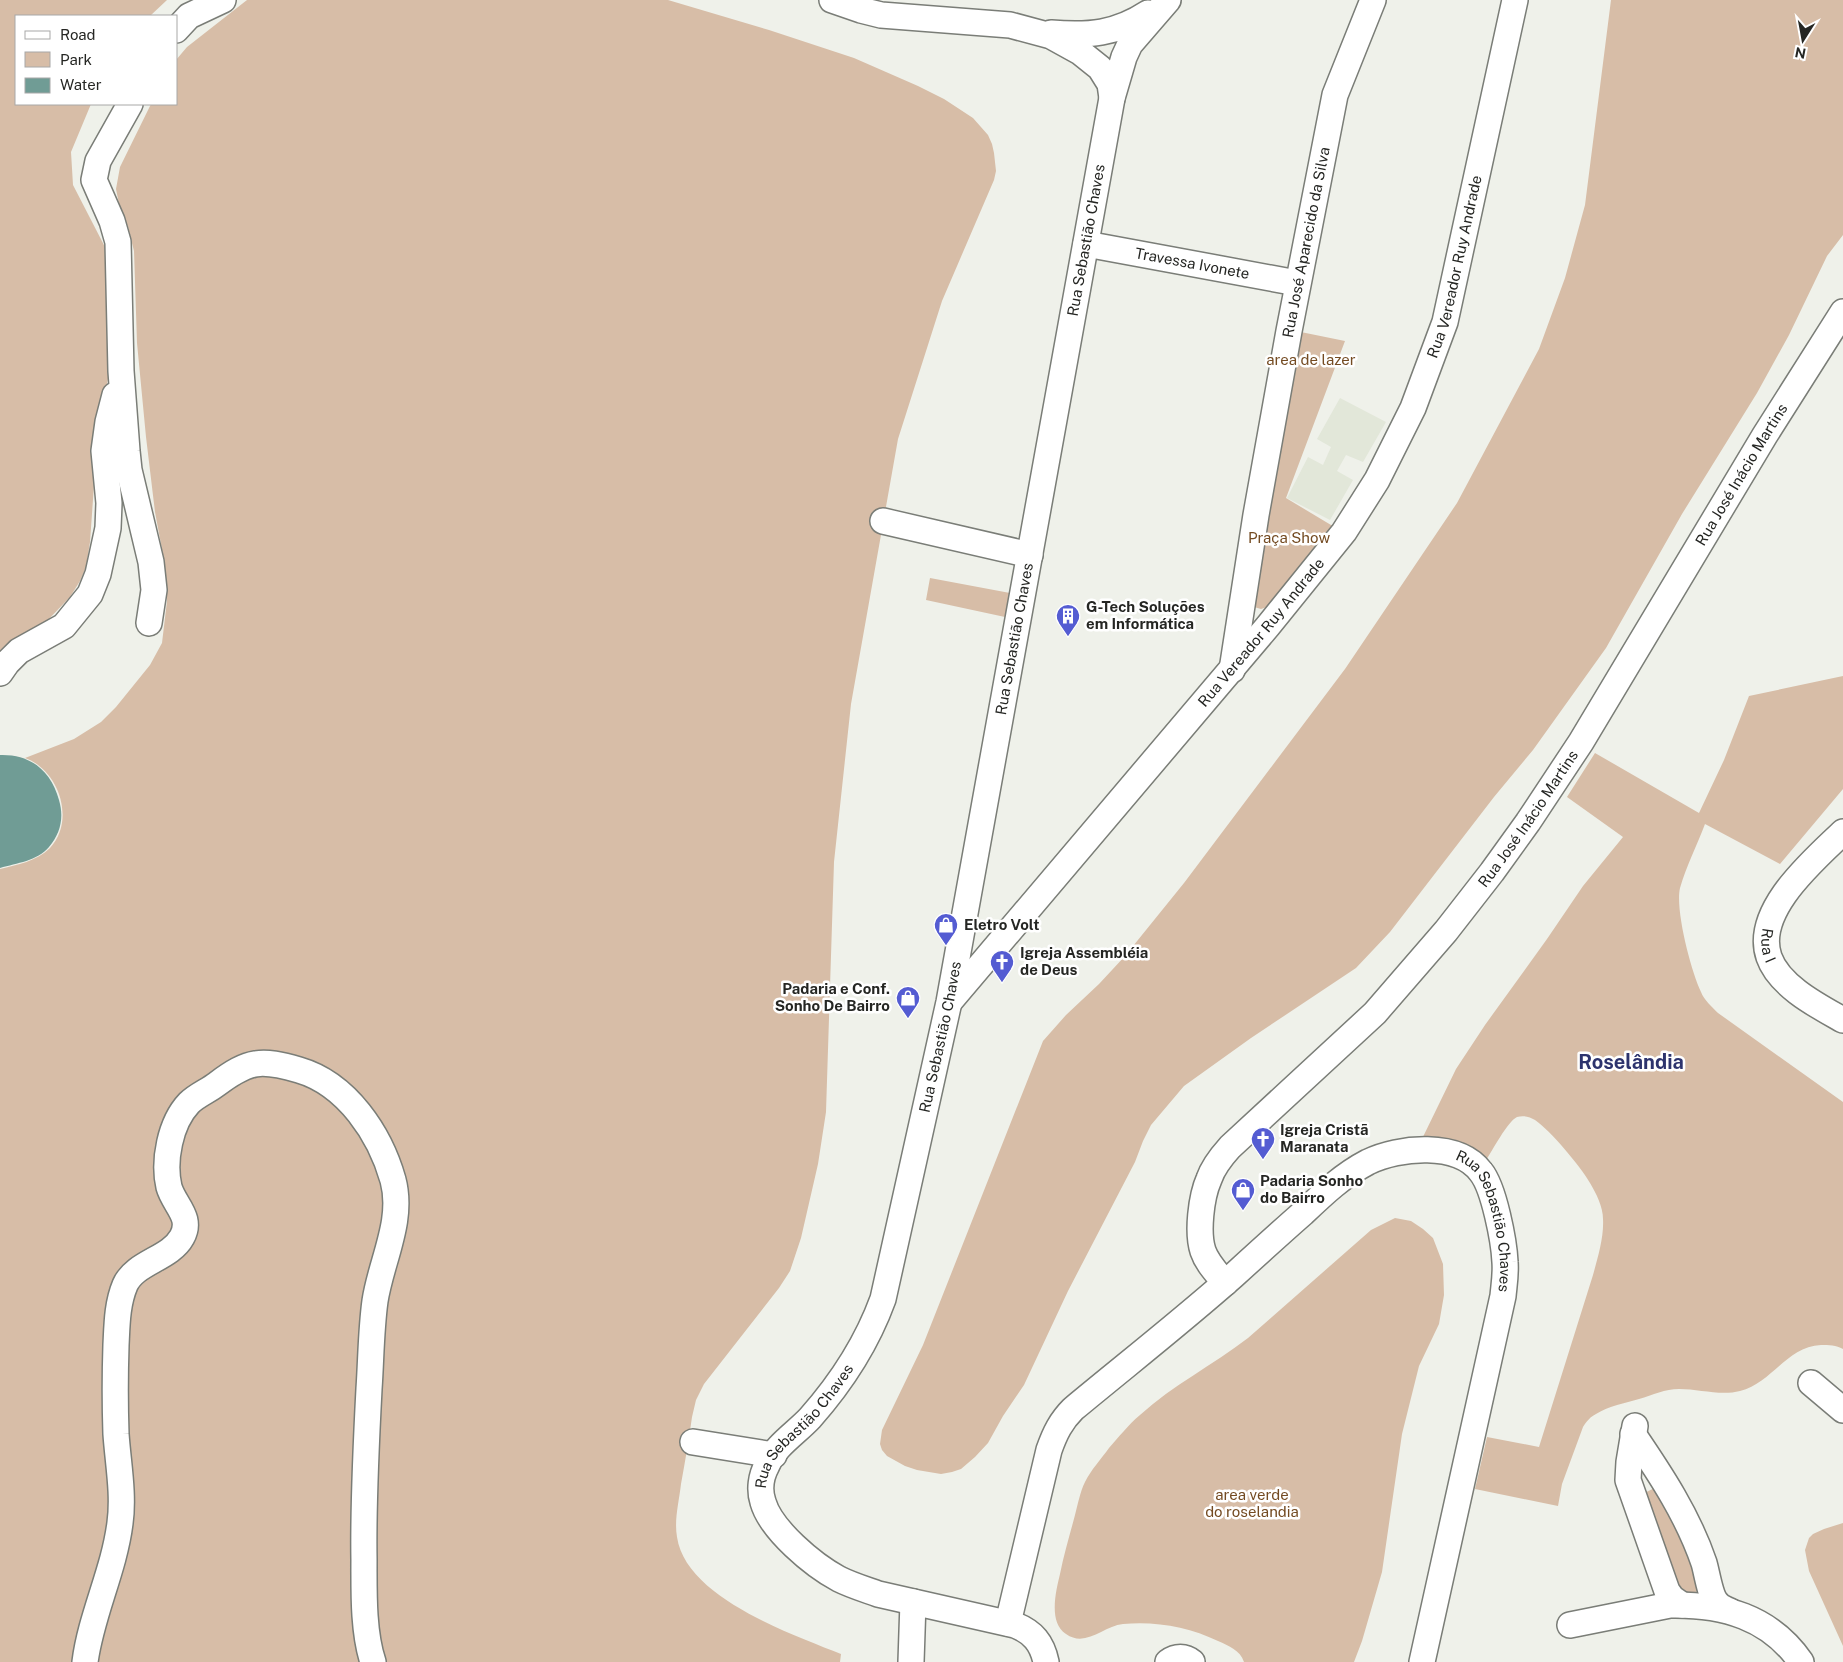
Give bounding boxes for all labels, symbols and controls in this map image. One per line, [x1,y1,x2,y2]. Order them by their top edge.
legend [15,15,178,105]
north arrow [1778,15,1828,65]
text: Road [60,26,96,43]
text: N [1794,44,1807,62]
text: Park [60,51,92,68]
text: Water [60,76,102,93]
street label: Rua José Aparecido da Silva [1279,146,1333,339]
street label: Rua Sebastião Chaves [1064,163,1108,318]
street label: Rua Vereador Ruy Andrade [1423,174,1485,360]
street label: Travessa Ivonete [1134,244,1251,282]
park label: area de lazer [1266,351,1356,368]
street label: Rua José Inácio Martins [1692,400,1791,548]
park label: Praça Show [1248,529,1330,546]
street label: Rua Vereador Ruy Andrade [1194,555,1327,710]
street label: Rua Sebastião Chaves [992,561,1036,716]
place label: G-Tech Soluções em Informática [1086,598,1205,632]
building icon: G-Tech Soluções em Informática [1055,603,1081,637]
street label: Rua José Inácio Martins [1474,747,1581,890]
shop icon: Eletro Volt [933,912,959,946]
place label: Eletro Volt [964,916,1039,933]
street label: Rua I [1758,927,1779,965]
place label: Igreja Assembléia de Deus [1020,944,1148,978]
church icon: Igreja Assembléia de Deus [989,949,1015,983]
street label: Rua Sebastião Chaves [916,960,964,1114]
place label: Padaria e Conf. Sonho De Bairro [775,980,890,1014]
shop icon: Padaria e Conf. Sonho De Bairro [895,985,921,1019]
district label: Roselândia [1578,1050,1684,1074]
place label: Igreja Cristã Maranata [1280,1121,1369,1155]
church icon: Igreja Cristã Maranata [1250,1126,1276,1160]
street label: Rua Sebastião Chaves [1454,1146,1514,1293]
place label: Padaria Sonho do Bairro [1260,1172,1363,1206]
shop icon: Padaria Sonho do Bairro [1230,1177,1256,1211]
street label: Rua Sebastião Chaves [752,1361,856,1489]
park label: area verde do roselandia [1205,1486,1299,1520]

